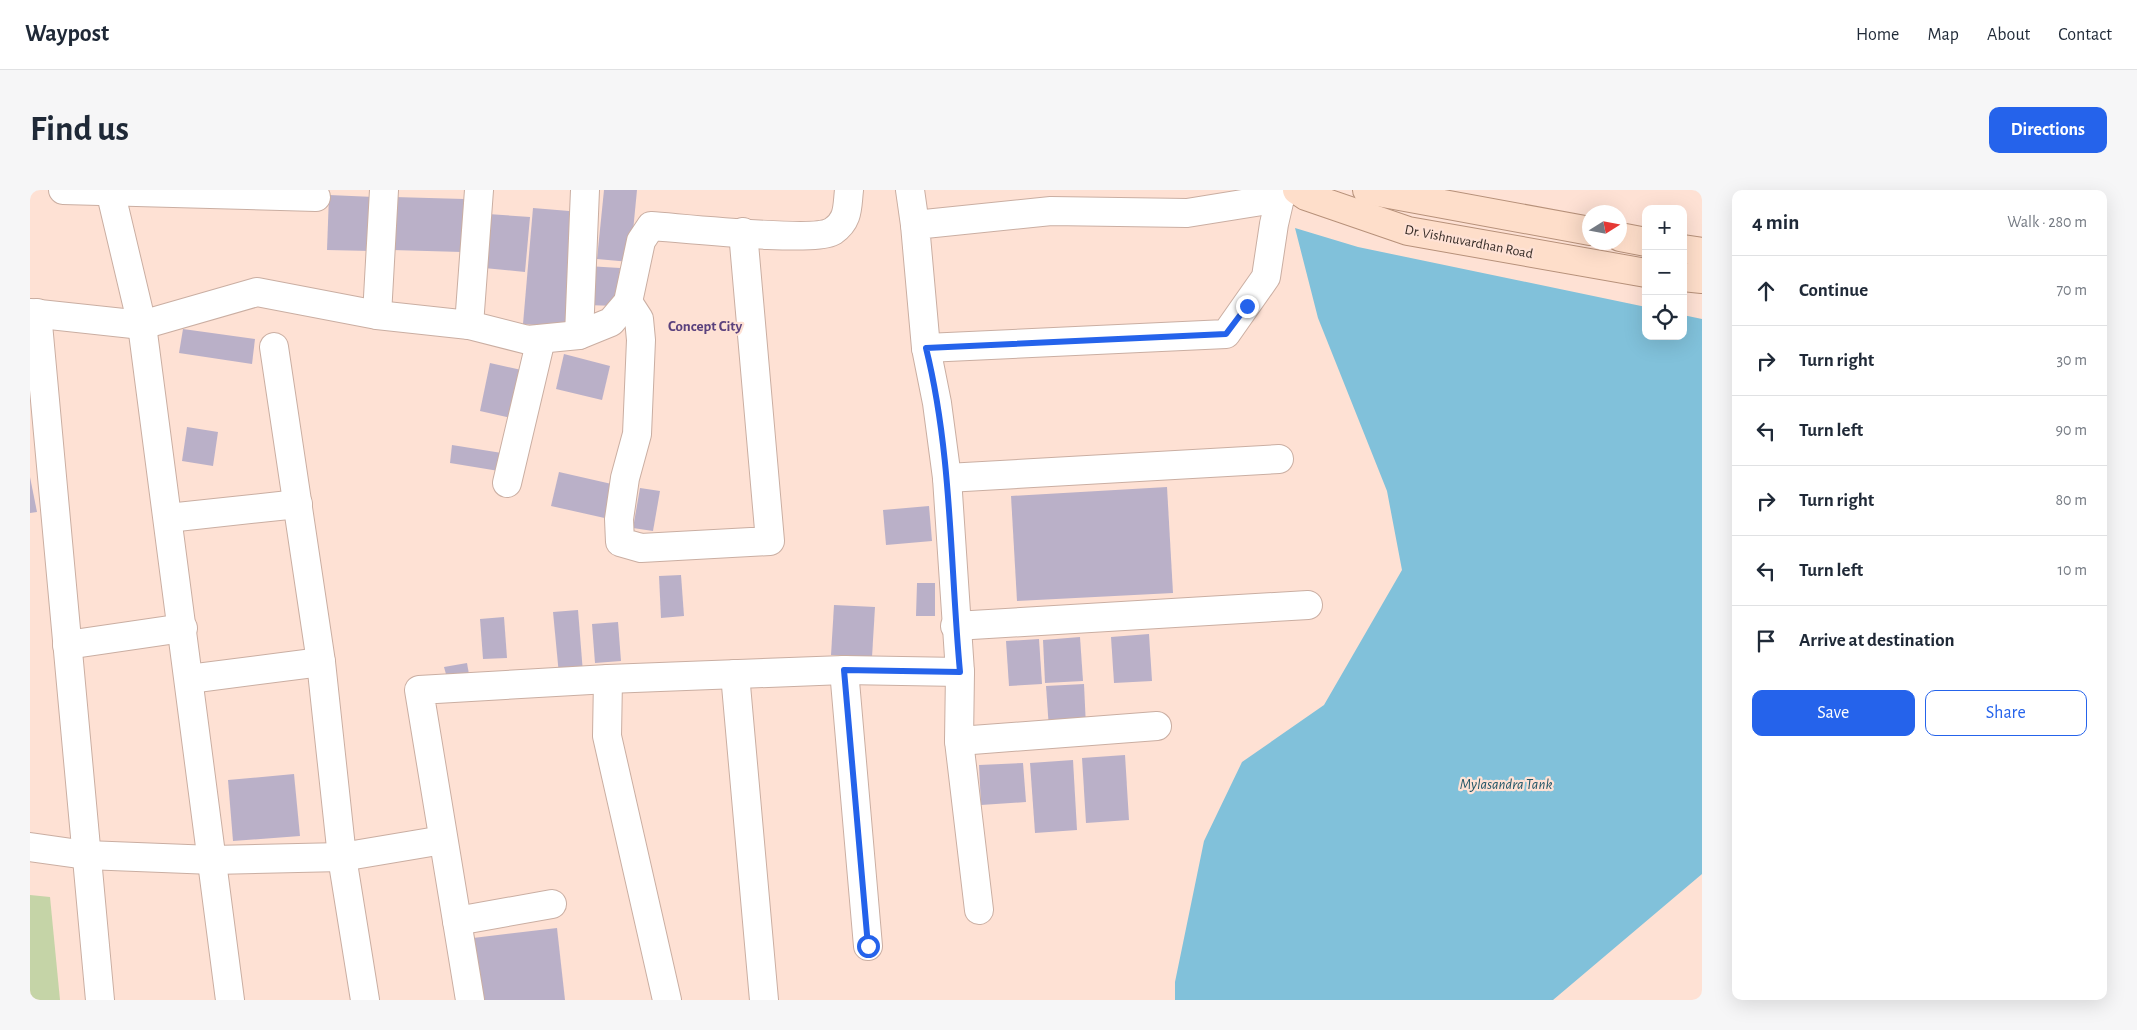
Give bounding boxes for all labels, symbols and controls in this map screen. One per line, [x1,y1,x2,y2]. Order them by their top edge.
text: Waypost [25,22,109,46]
text: Home [1856,26,1899,44]
text: Map [1927,26,1959,44]
text: About [1987,26,2030,44]
text: Contact [2058,26,2112,44]
button: Directions [1989,107,2107,153]
text: Find us [30,112,129,147]
north arrow [1582,205,1627,250]
map controls [1642,205,1687,340]
button: + [1642,205,1687,250]
text: 4 min [1752,212,1799,233]
text: Walk · 280 m [2007,214,2087,230]
street label: Dr. Vishnuvardhan Road [1403,223,1534,261]
button: − [1642,250,1687,295]
icon: ahead [1752,277,1780,305]
text: Continue [1799,281,1868,300]
text: 70 m [2056,282,2087,298]
route end [1236,295,1259,318]
button: locate [1642,295,1687,340]
district label: Concept City [668,319,742,334]
icon: right [1752,347,1780,375]
text: Turn right [1799,351,1874,370]
text: 30 m [2057,352,2087,368]
icon: left [1752,417,1780,445]
text: Turn left [1799,421,1863,440]
text: 90 m [2056,422,2087,438]
icon: right [1752,487,1780,515]
text: Turn right [1799,491,1874,510]
text: 80 m [2056,492,2087,508]
icon: left [1752,557,1780,585]
text: Turn left [1799,561,1863,580]
text: 10 m [2058,562,2087,578]
icon: arrive [1752,627,1780,655]
text: Arrive at destination [1799,631,1955,650]
button: Save [1752,690,1915,736]
button: Share [1925,690,2087,736]
water label: Mylasandra Tank [1460,777,1552,792]
route start [857,935,880,958]

